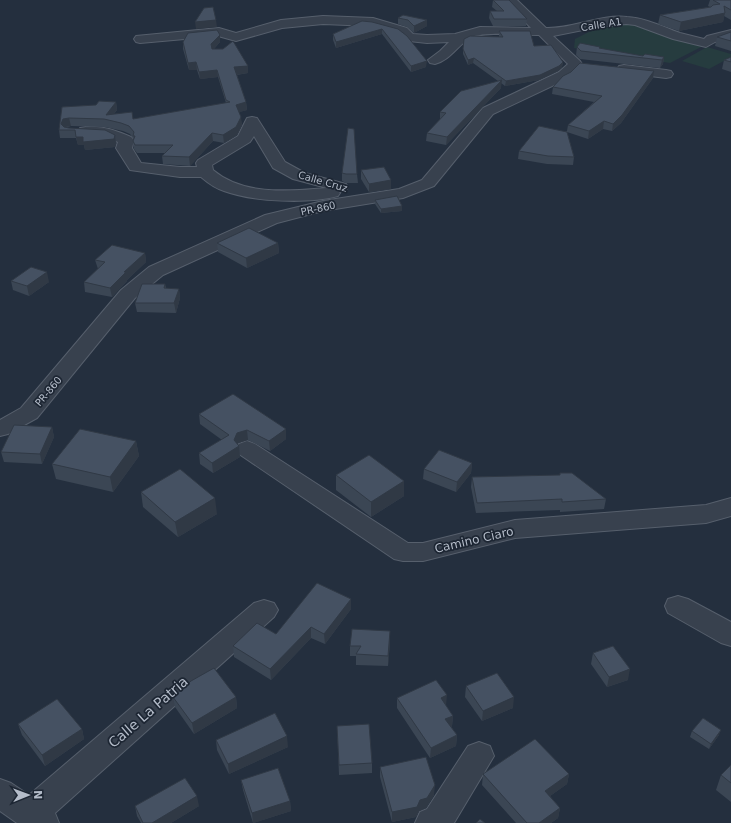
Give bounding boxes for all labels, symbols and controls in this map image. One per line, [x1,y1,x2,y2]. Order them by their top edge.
street label: Calle A1 [580,16,622,33]
street label: Calle Cruz [297,169,349,194]
street label: PR-860 [300,199,337,218]
street label: PR-860 [33,374,64,408]
street label: Camino Ciaro [433,524,515,556]
street label: Calle La Patria [105,673,191,751]
north arrow [8,775,48,815]
text: N [31,790,44,800]

